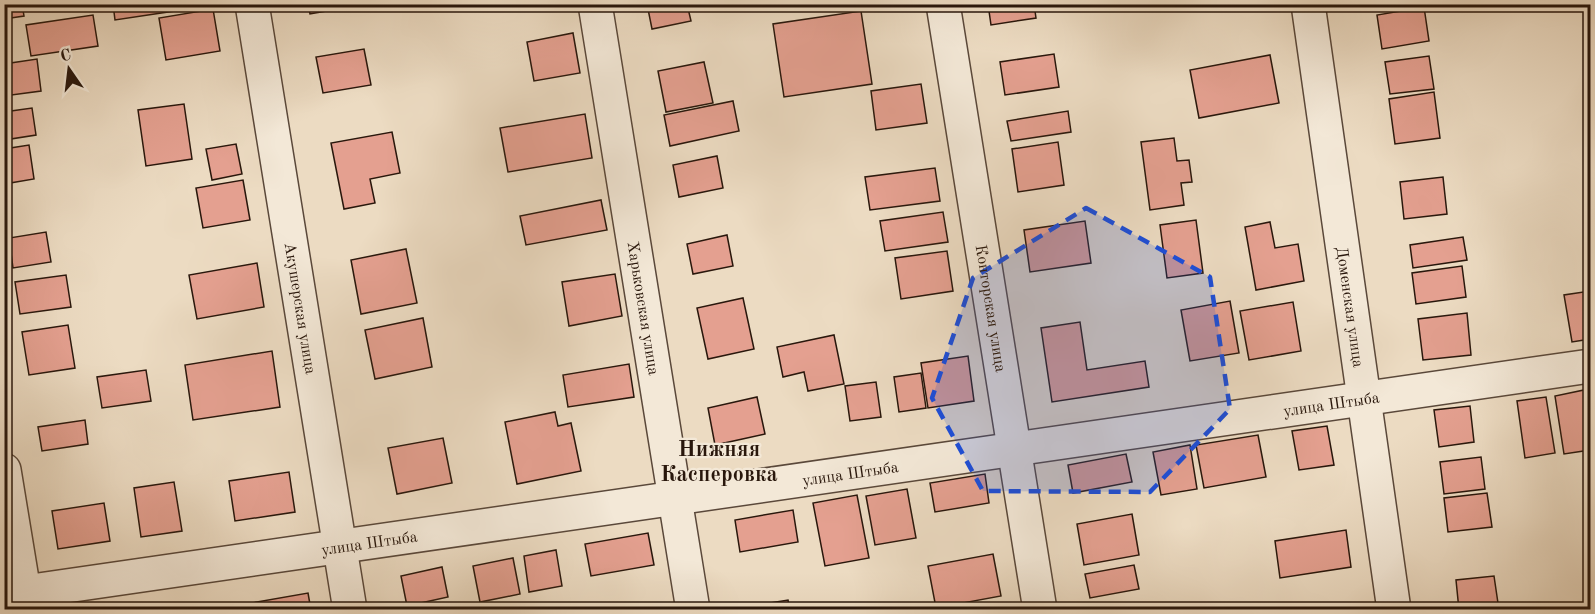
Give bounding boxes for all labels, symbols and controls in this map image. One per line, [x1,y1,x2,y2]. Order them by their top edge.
north arrow [39,39,99,99]
text: С [59,47,73,65]
street label: Харьковская улица [624,240,661,376]
street label: Акушерская улица [281,241,318,376]
street label: Конторская улица [972,244,1008,373]
street label: Доменская улица [1333,246,1366,369]
street label: улица Штыба [1282,390,1381,420]
district label: Нижняя Касперовка [660,439,778,486]
street label: улица Штыба [801,460,900,490]
street label: улица Штыба [320,529,419,559]

